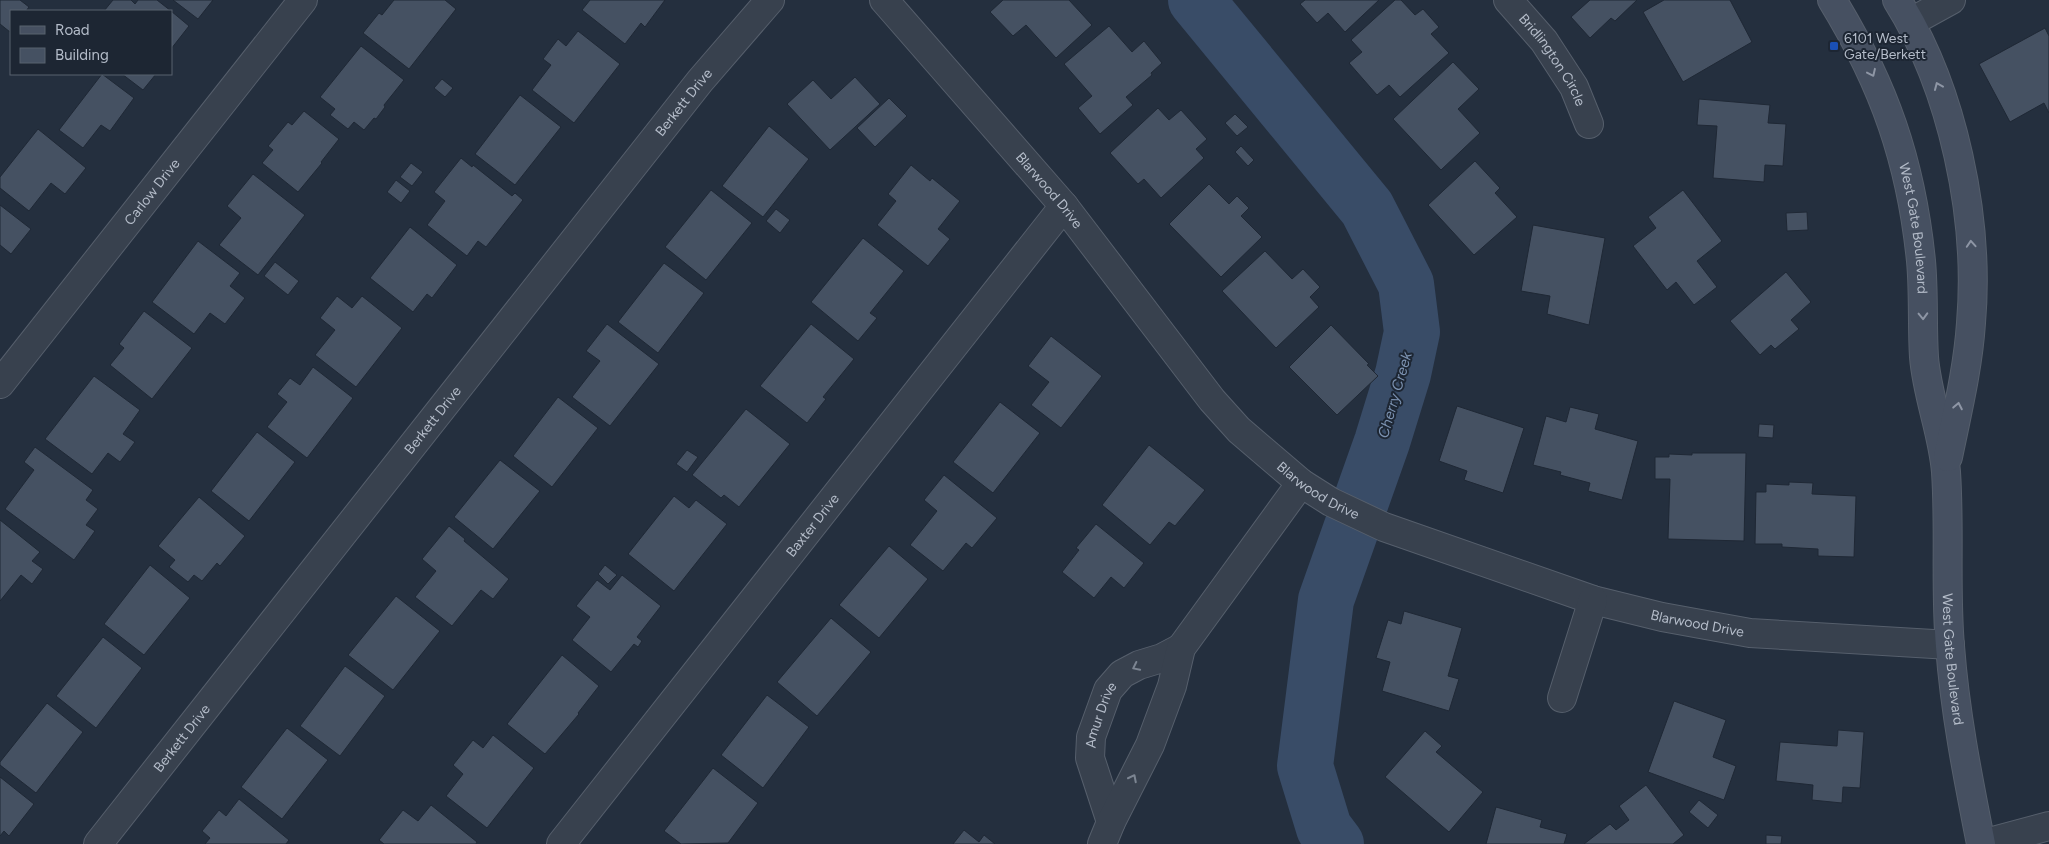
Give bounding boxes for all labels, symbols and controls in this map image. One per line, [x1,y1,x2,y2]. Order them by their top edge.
legend [10,10,172,75]
street label: Bridlington Circle [1515,10,1589,109]
text: Road [55,21,90,39]
place label: 6101 West Gate/Berkett [1844,30,1926,63]
marker: 6101 West Gate/Berkett [1828,40,1840,52]
text: Building [55,46,109,64]
street label: Berkett Drive [652,65,716,140]
one-way arrow [1866,68,1877,77]
one-way arrow [1934,82,1944,91]
street label: Blarwood Drive [1012,149,1086,232]
street label: Carlow Drive [121,155,184,229]
street label: West Gate Boulevard [1895,161,1931,294]
one-way arrow [1965,240,1976,248]
one-way arrow [1918,312,1928,320]
water label: Cherry Creek [1374,349,1416,440]
street label: Berkett Drive [401,383,465,458]
one-way arrow [1952,401,1963,410]
street label: Blarwood Drive [1273,458,1362,523]
street label: Baxter Drive [783,490,843,561]
street label: West Gate Boulevard [1939,593,1967,726]
street label: Blarwood Drive [1649,607,1746,641]
one-way arrow [1132,661,1141,671]
street label: Amur Drive [1082,678,1121,749]
street label: Berkett Drive [150,701,214,776]
one-way arrow [1127,775,1137,784]

